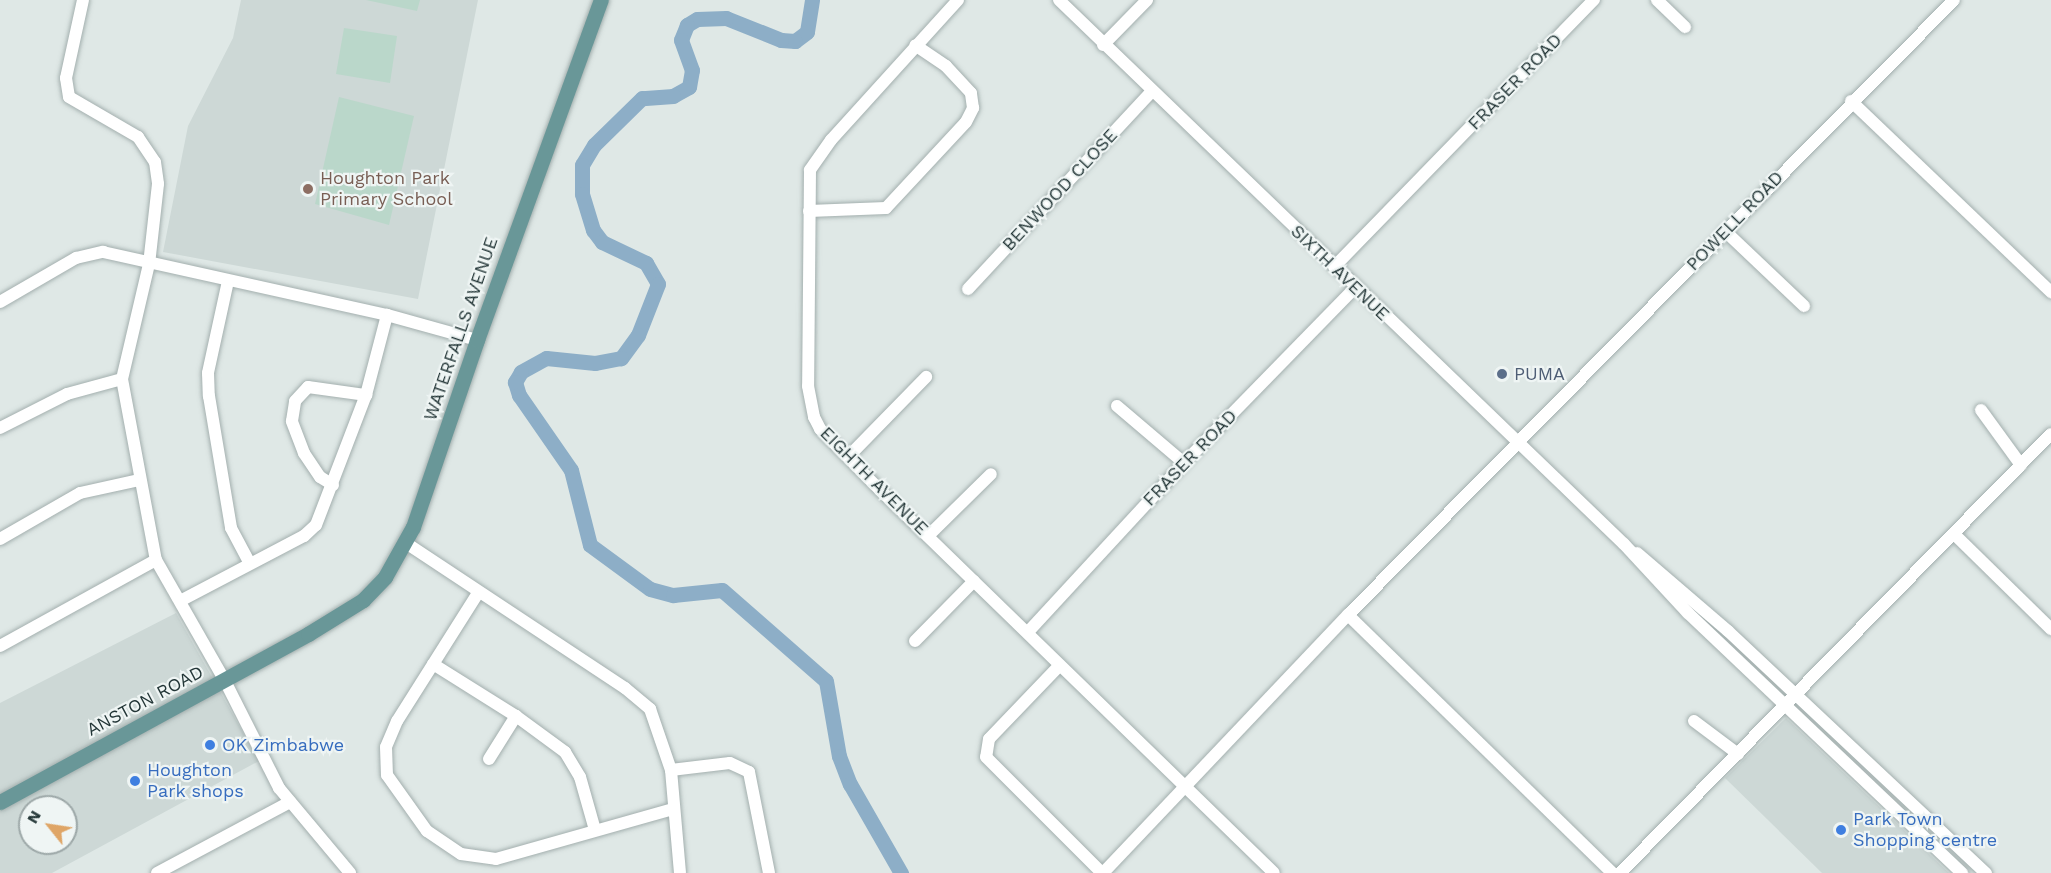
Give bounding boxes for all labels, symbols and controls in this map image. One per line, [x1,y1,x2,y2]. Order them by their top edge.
street label: FRASER ROAD [1464,29,1566,135]
street label: BENWOOD CLOSE [998,125,1122,255]
street label: POWELL ROAD [1682,167,1788,275]
place label: Houghton Park Primary School [320,168,453,210]
marker: Houghton Park Primary School [301,182,315,196]
street label: SIXTH AVENUE [1286,220,1394,326]
street label: WATERFALLS AVENUE [419,234,503,424]
place label: PUMA [1514,363,1565,385]
marker: PUMA [1495,367,1509,381]
street label: FRASER ROAD [1139,405,1241,511]
street label: EIGHTH AVENUE [815,422,933,540]
street label: ANSTON ROAD [83,661,207,741]
place label: OK Zimbabwe [222,734,344,756]
marker: OK Zimbabwe [203,738,217,752]
place label: Houghton Park shops [147,760,244,802]
marker: Houghton Park shops [128,774,142,788]
north arrow [18,795,78,855]
text: N [23,807,45,827]
place label: Park Town Shopping centre [1853,809,1997,852]
marker: Park Town Shopping centre [1834,823,1848,837]

